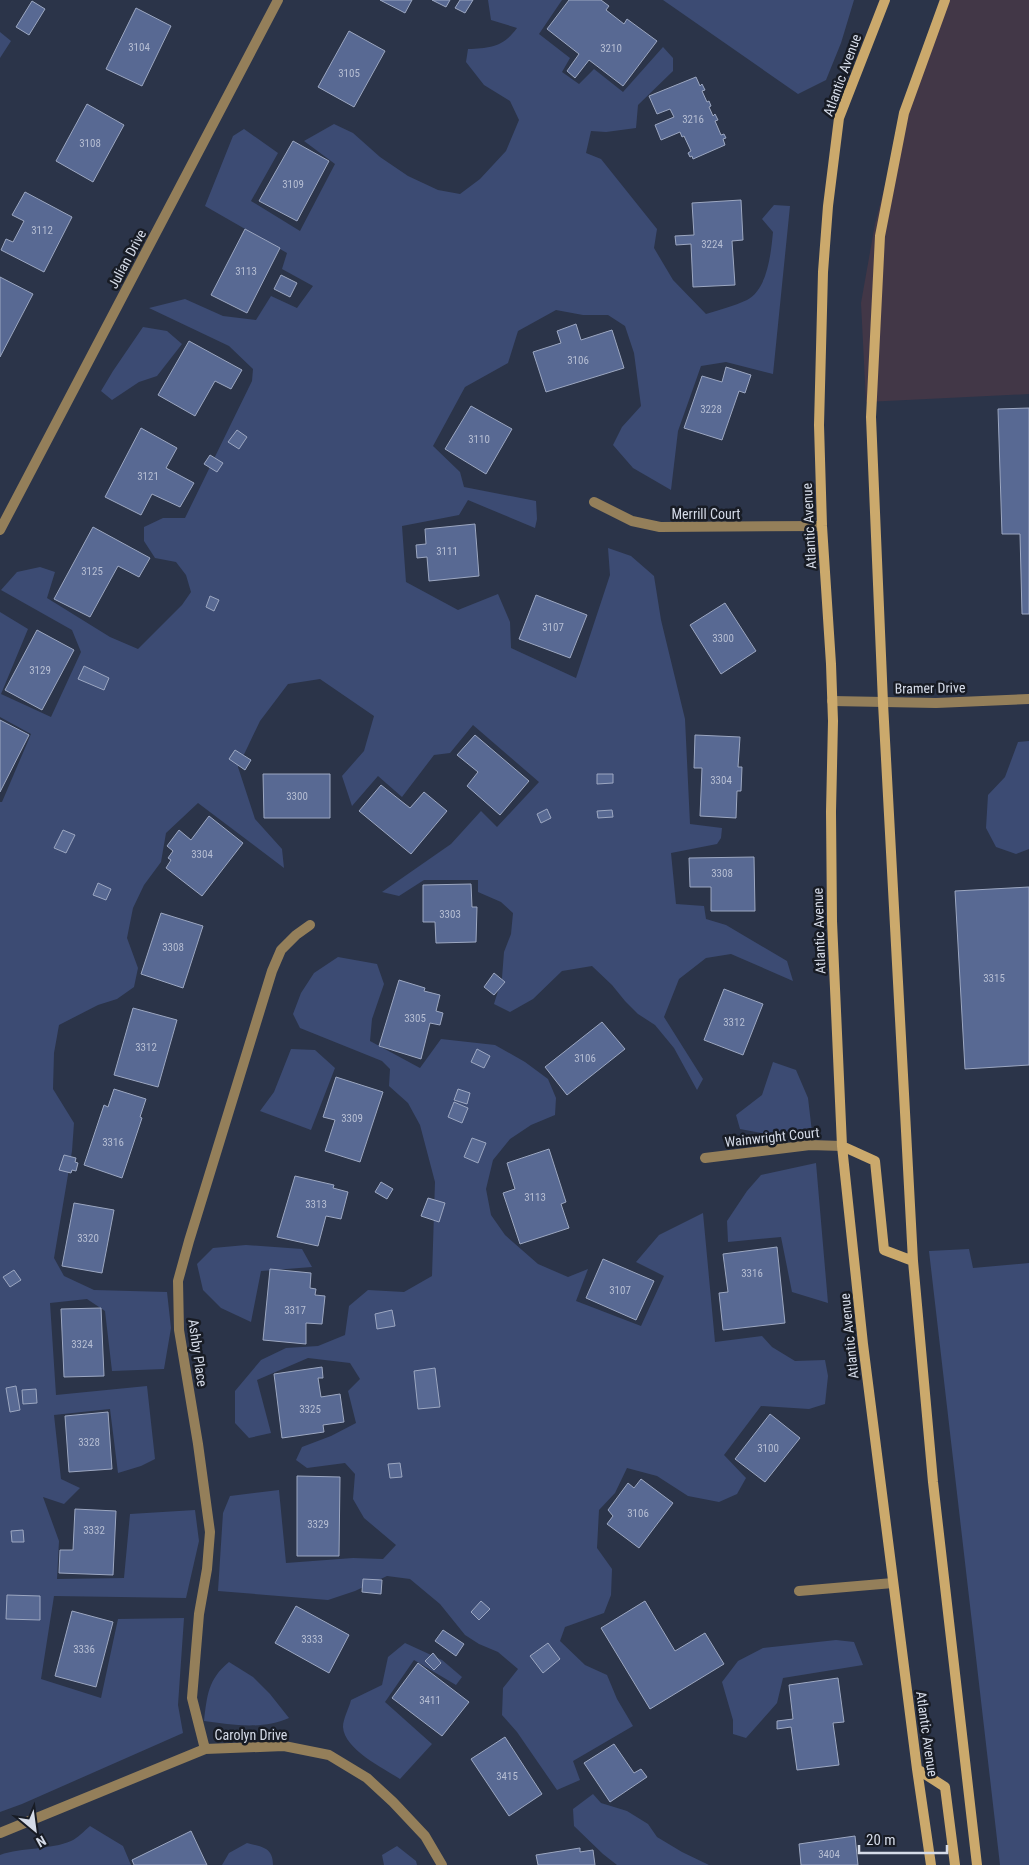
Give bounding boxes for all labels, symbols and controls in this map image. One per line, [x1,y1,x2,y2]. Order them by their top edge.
street label: Atlantic Avenue [820,31,864,118]
house number: 3104 [128,41,150,54]
house number: 3210 [600,42,622,55]
house number: 3105 [338,67,360,80]
house number: 3216 [682,113,704,126]
house number: 3108 [79,137,101,150]
house number: 3109 [282,178,304,191]
house number: 3112 [31,224,53,237]
street label: Julian Drive [105,226,149,291]
house number: 3224 [701,238,723,251]
house number: 3113 [235,265,257,278]
house number: 3106 [567,354,589,367]
house number: 3228 [700,403,722,416]
house number: 3110 [468,433,490,446]
house number: 3121 [137,470,159,483]
street label: Atlantic Avenue [799,482,819,569]
street label: Merrill Court [671,506,741,522]
house number: 3111 [436,545,458,558]
house number: 3125 [81,565,103,578]
house number: 3107 [542,621,564,634]
house number: 3300 [712,632,734,645]
house number: 3129 [29,664,51,677]
street label: Bramer Drive [894,679,966,697]
house number: 3304 [710,774,732,787]
house number: 3300 [286,790,308,803]
house number: 3304 [191,848,213,861]
house number: 3308 [711,867,733,880]
street label: Atlantic Avenue [809,887,828,974]
house number: 3303 [439,908,461,921]
house number: 3308 [162,941,184,954]
house number: 3315 [983,972,1005,985]
house number: 3305 [404,1012,426,1025]
house number: 3312 [723,1016,745,1029]
house number: 3312 [135,1041,157,1054]
house number: 3106 [574,1052,596,1065]
house number: 3309 [341,1112,363,1125]
street label: Wainwright Court [724,1124,820,1150]
house number: 3316 [102,1136,124,1149]
house number: 3113 [524,1191,546,1204]
house number: 3313 [305,1198,327,1211]
house number: 3320 [77,1232,99,1245]
house number: 3316 [741,1267,763,1280]
house number: 3107 [609,1284,631,1297]
street label: Atlantic Avenue [836,1292,861,1380]
house number: 3317 [284,1304,306,1317]
street label: Ashby Place [185,1318,211,1388]
house number: 3324 [71,1338,93,1351]
house number: 3325 [299,1403,321,1416]
house number: 3328 [78,1436,100,1449]
house number: 3100 [757,1442,779,1455]
house number: 3106 [627,1507,649,1520]
house number: 3329 [307,1518,329,1531]
house number: 3332 [83,1524,105,1537]
house number: 3333 [301,1633,323,1646]
house number: 3336 [73,1643,95,1656]
street label: Atlantic Avenue [913,1690,941,1778]
house number: 3411 [419,1694,441,1707]
street label: Carolyn Drive [215,1727,288,1743]
house number: 3415 [496,1770,518,1783]
north arrow [10,1805,60,1855]
scale bar [859,1822,946,1854]
text: 20 m [866,1831,896,1849]
text: N [34,1832,49,1850]
house number: 3404 [818,1848,840,1861]

